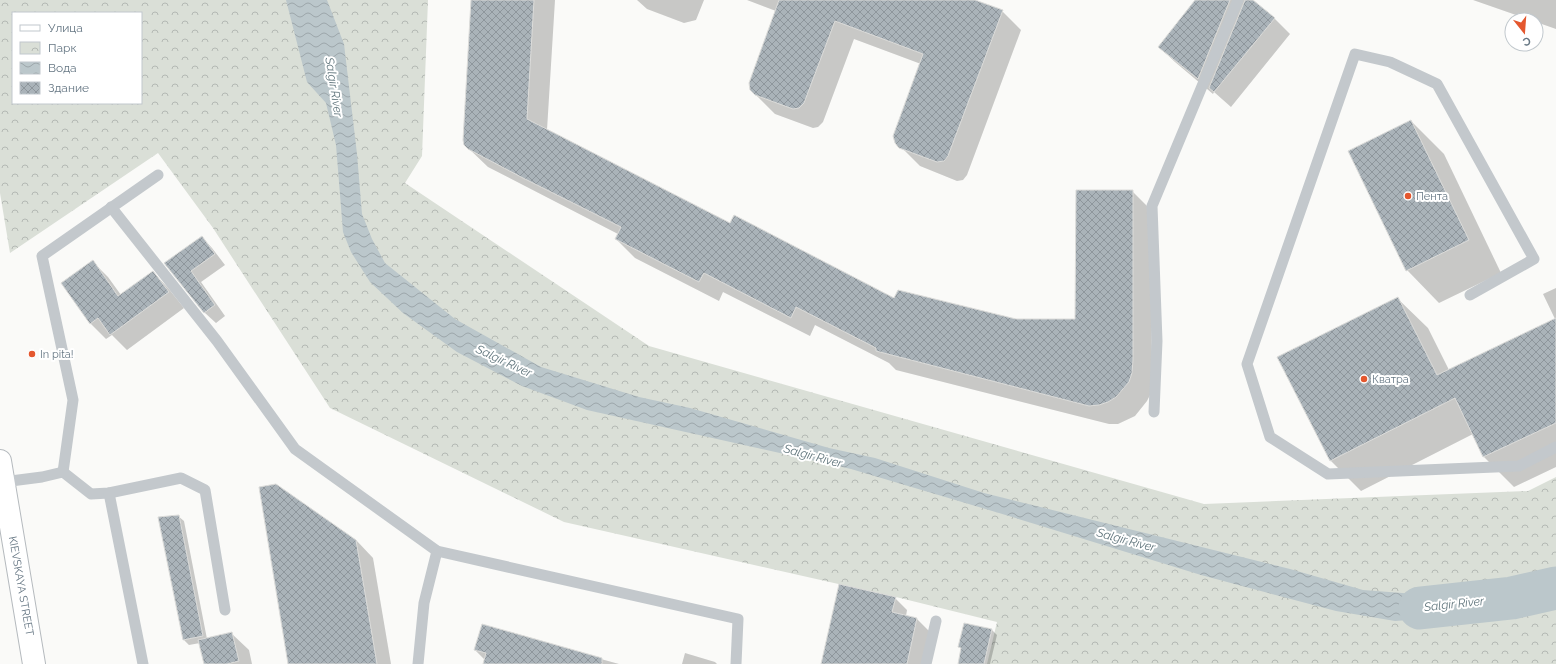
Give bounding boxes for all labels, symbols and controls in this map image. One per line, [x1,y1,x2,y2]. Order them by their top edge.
legend [12,12,142,104]
north arrow [1504,12,1544,52]
text: Улица [48,21,83,35]
text: С [1521,34,1532,49]
text: Парк [48,41,77,55]
water label: Salgir River [322,55,346,119]
text: Вода [48,61,77,75]
text: Здание [48,81,89,95]
place label: Пента [1416,190,1448,203]
marker: Пента [1403,191,1413,201]
water label: Salgir River [473,342,535,380]
place label: In pita! [40,348,74,361]
marker: In pita! [27,349,37,359]
place label: Кватра [1372,373,1409,386]
marker: Кватра [1359,374,1369,384]
water label: Salgir River [781,441,845,471]
water label: Salgir River [1094,525,1158,555]
street label: KIEVSKAYA STREET [6,535,36,637]
water label: Salgir River [1422,594,1486,614]

